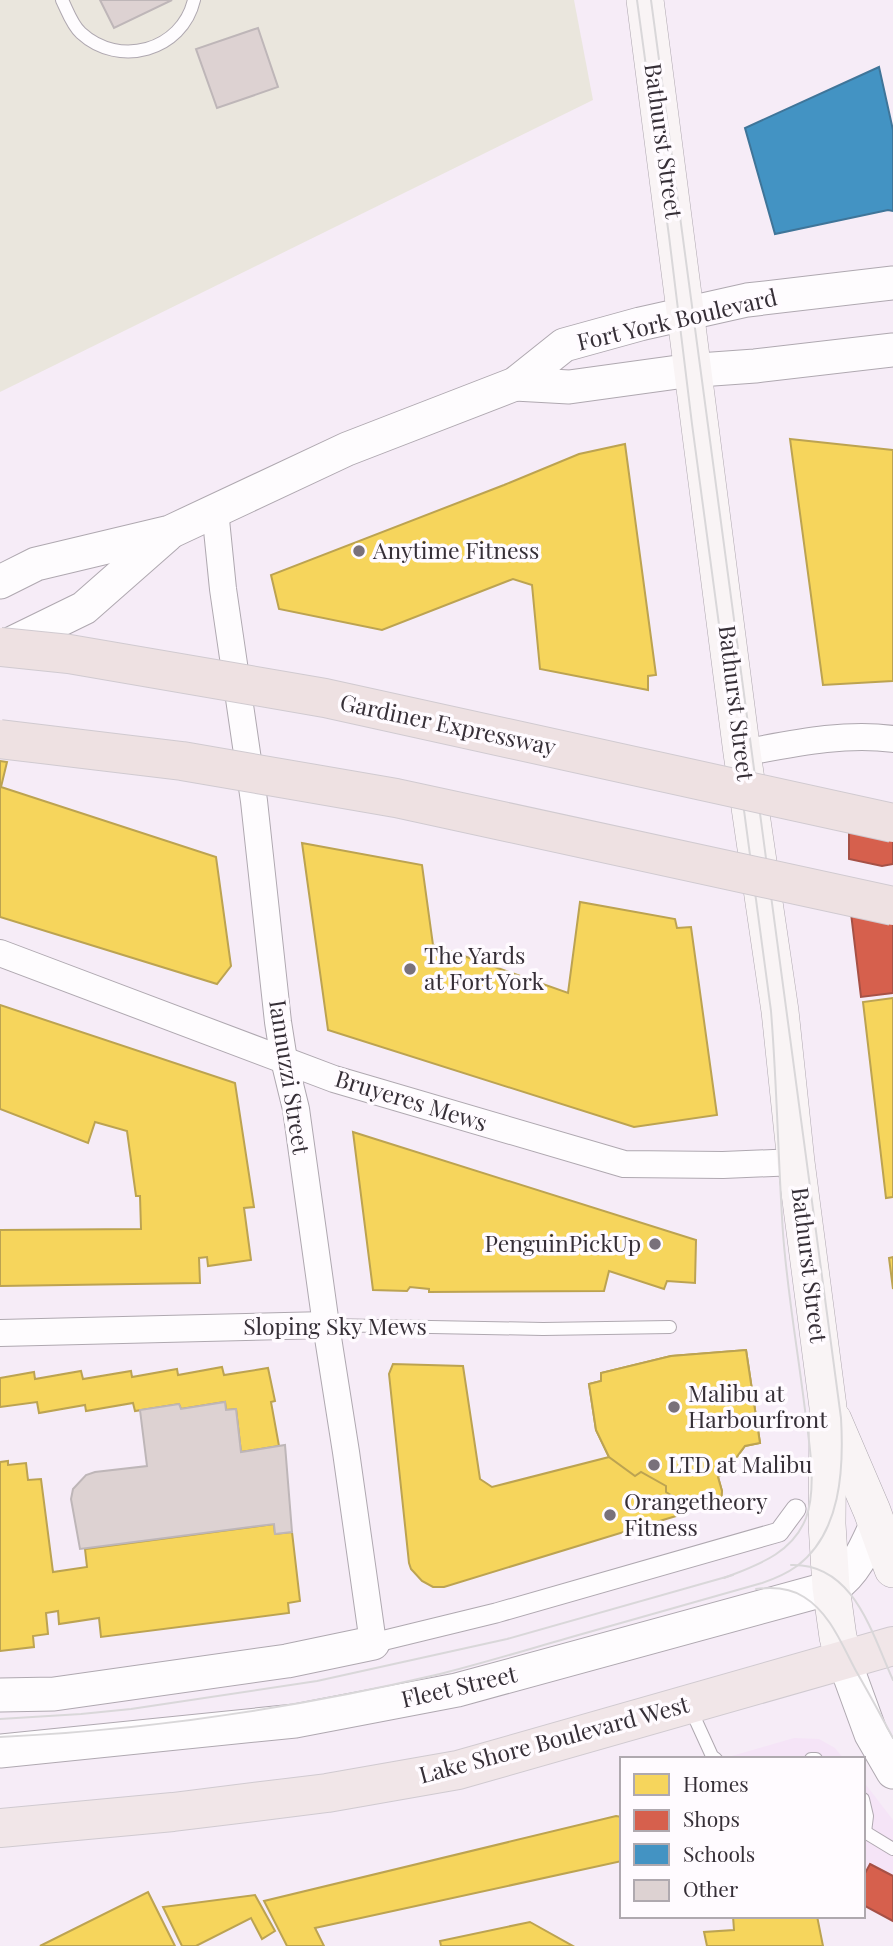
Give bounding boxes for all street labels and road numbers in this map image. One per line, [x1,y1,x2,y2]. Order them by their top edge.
street label: Bathurst Street [638,61,691,221]
street label: Fort York Boulevard [574,280,780,357]
street label: Bathurst Street [713,623,763,783]
street label: Gardiner Expressway [337,686,560,762]
street label: Iannuzzi Street [263,997,318,1157]
street label: Bruyeres Mews [332,1062,491,1137]
street label: Bathurst Street [786,1185,836,1345]
street label: Sloping Sky Mews [243,1310,427,1341]
street label: Fleet Street [398,1657,520,1714]
street label: Lake Shore Boulevard West [415,1687,693,1790]

